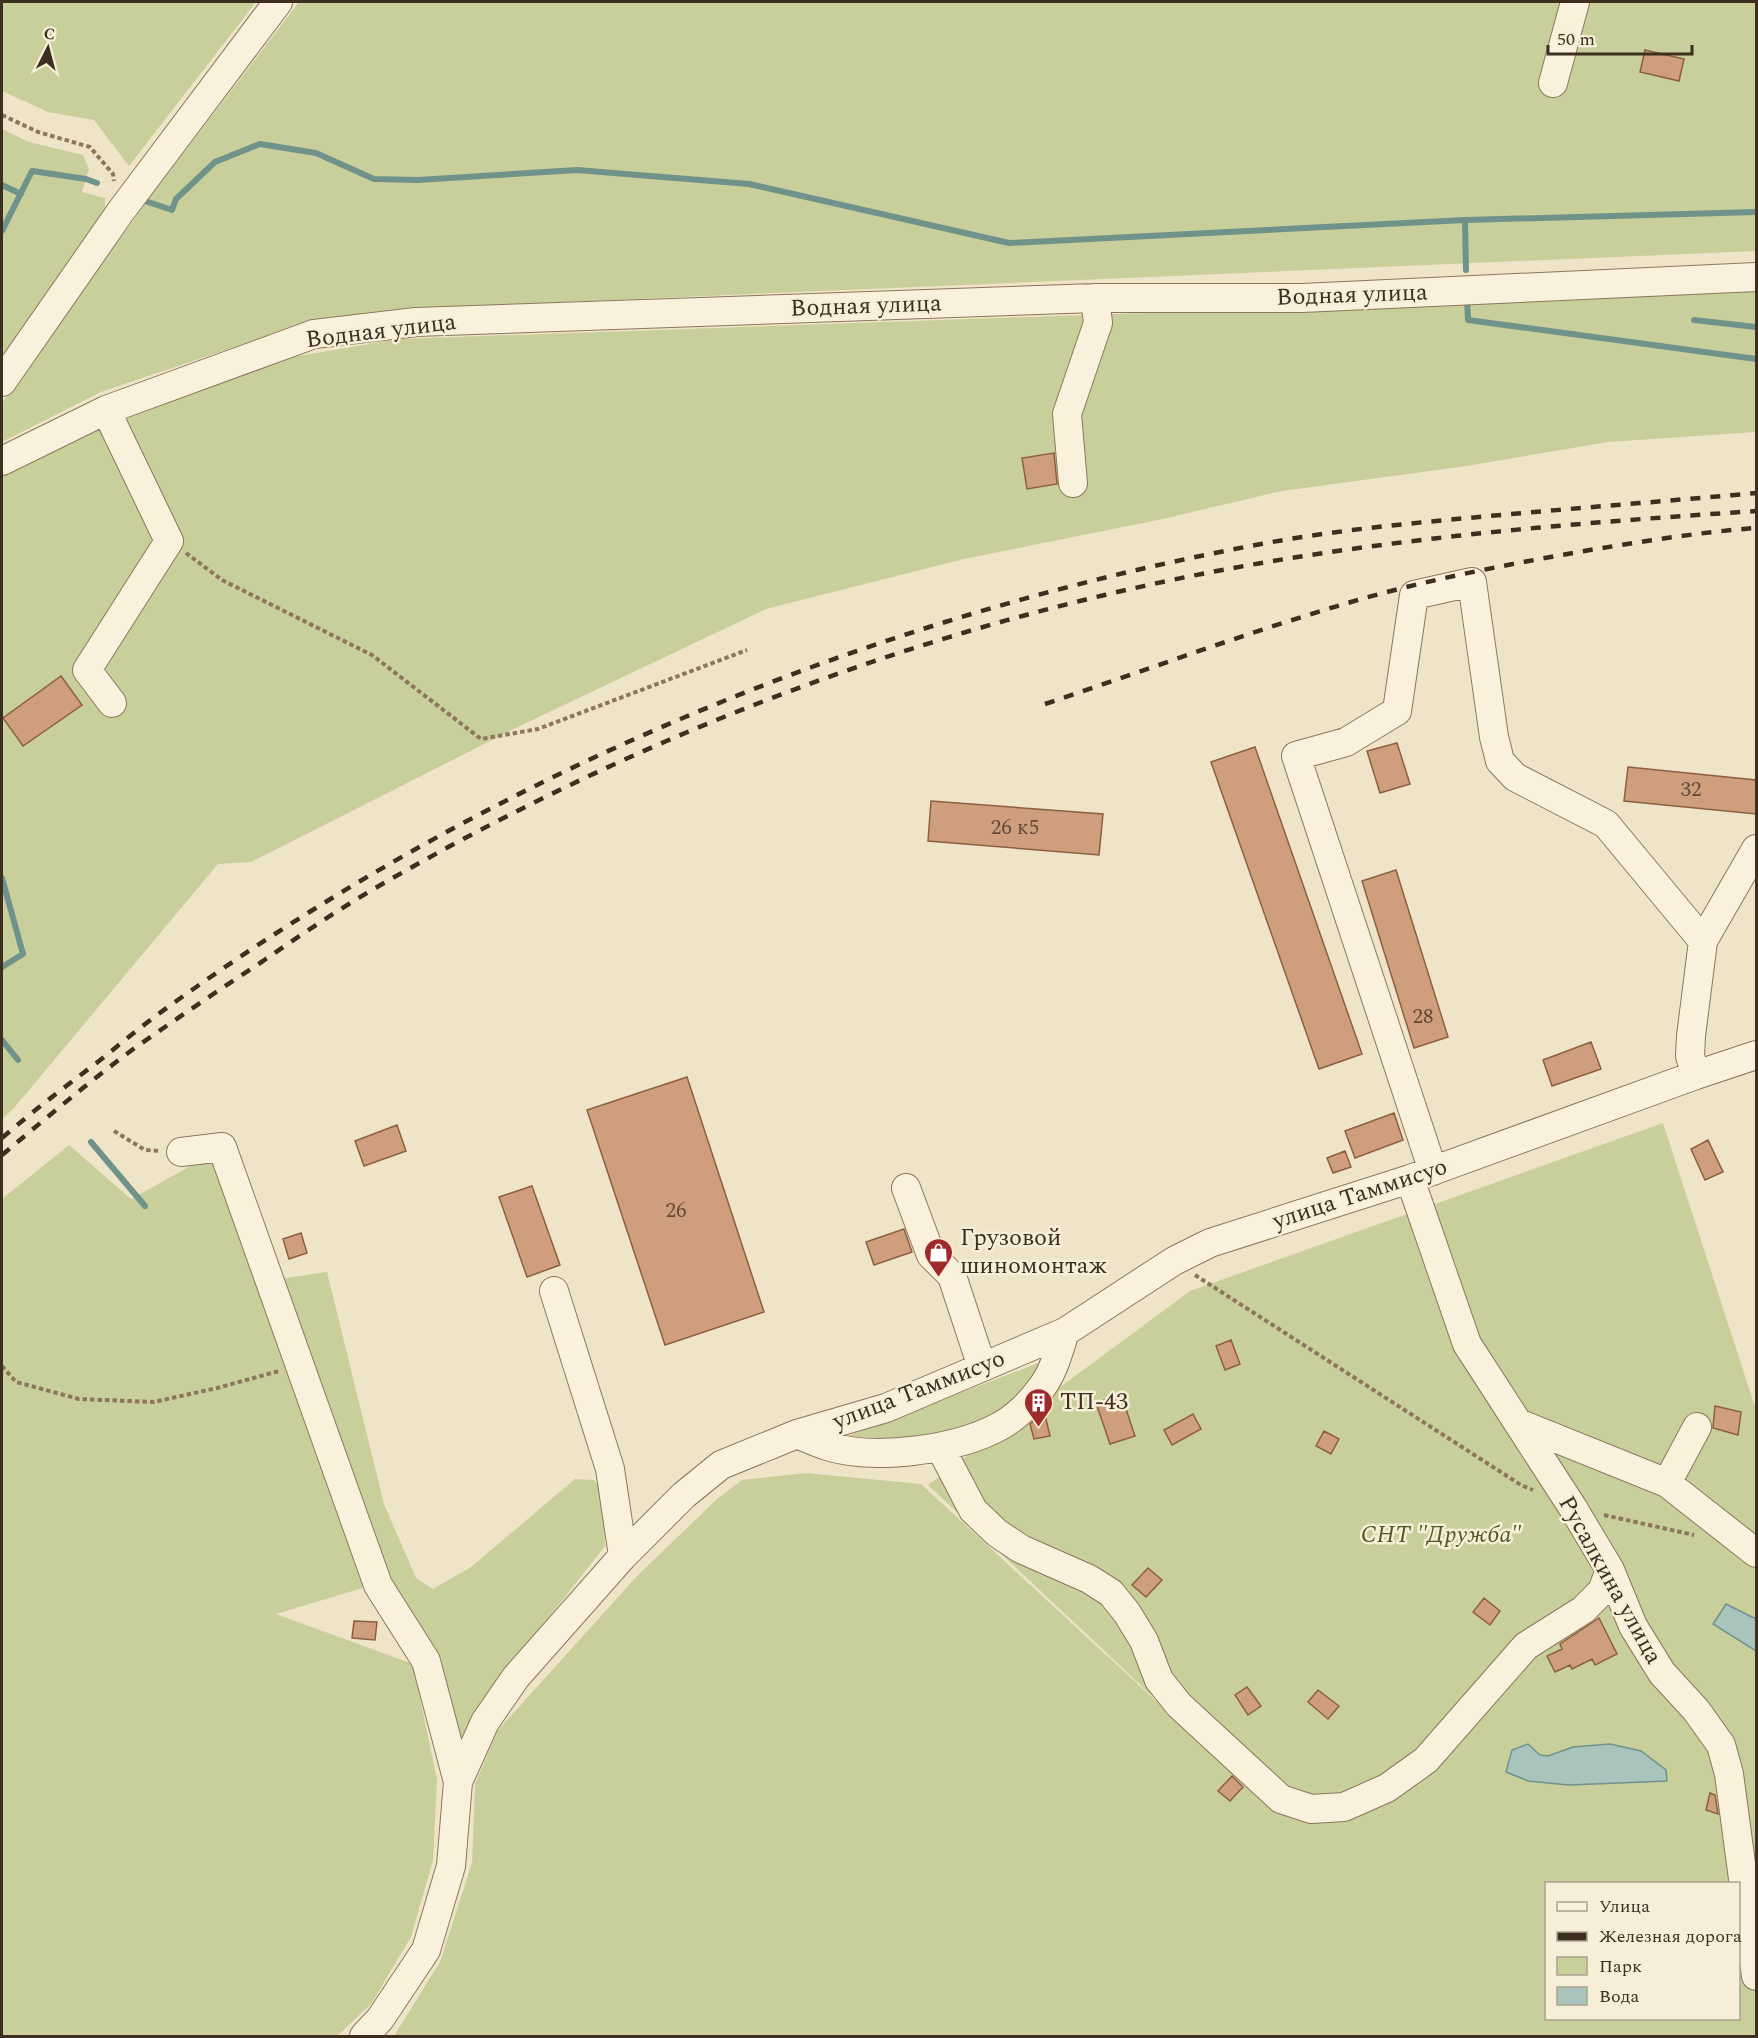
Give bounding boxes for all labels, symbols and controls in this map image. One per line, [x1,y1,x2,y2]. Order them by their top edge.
north arrow [18,18,78,78]
scale bar [1548,18,1692,56]
text: С [43,22,56,47]
text: 50 m [1557,26,1595,53]
street label: Водная улица [1276,274,1429,316]
street label: Водная улица [790,285,943,327]
street label: Водная улица [304,304,459,358]
house number: 32 [1681,774,1702,806]
house number: 26 к5 [991,812,1039,844]
house number: 28 [1413,1001,1434,1033]
street label: улица Таммисуо [1267,1149,1452,1240]
house number: 26 [666,1195,687,1227]
place label: Грузовой шиномонтаж [960,1220,1107,1284]
shop icon: Грузовой шиномонтаж [923,1236,955,1278]
street label: улица Таммисуо [827,1341,1010,1440]
place label: ТП-43 [1060,1384,1128,1420]
building icon: ТП-43 [1023,1386,1055,1428]
street label: Русалкина улица [1549,1489,1671,1671]
park label: СНТ "Дружба" [1361,1517,1521,1553]
legend [1545,1882,1740,2020]
text: Улица [1599,1893,1650,1920]
text: Железная дорога [1599,1923,1742,1950]
text: Парк [1599,1953,1642,1980]
text: Вода [1599,1983,1639,2010]

